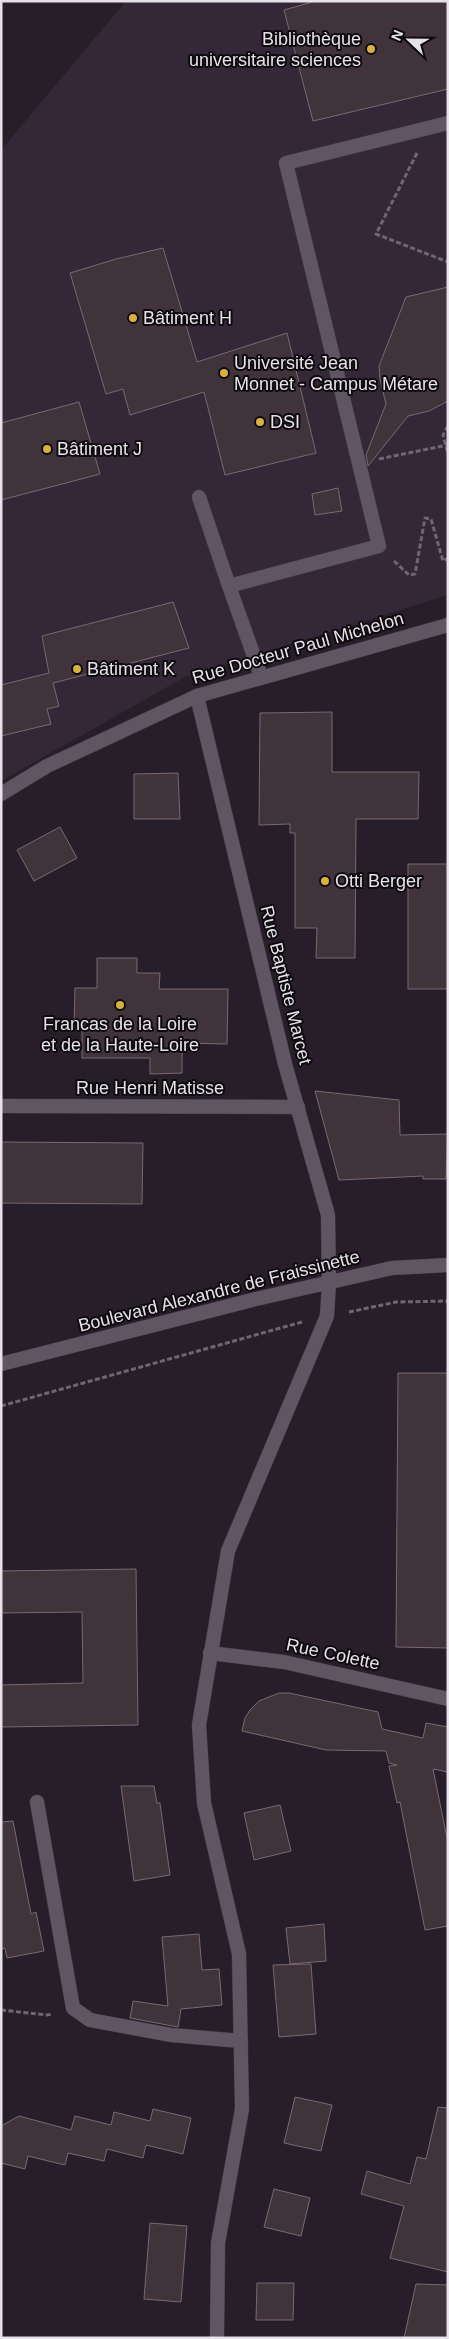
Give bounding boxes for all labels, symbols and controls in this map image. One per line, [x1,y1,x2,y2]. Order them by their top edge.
north arrow [384,15,434,65]
text: N [388,27,406,43]
place label: Bibliothèque universitaire sciences [189,29,361,70]
marker: Bibliothèque universitaire sciences [365,43,377,55]
place label: Bâtiment H [143,308,232,328]
marker: Bâtiment H [127,312,139,324]
place label: Université Jean Monnet - Campus Métare [234,353,438,394]
marker: Université Jean Monnet - Campus Métare [218,367,230,379]
place label: DSI [270,412,300,432]
marker: DSI [254,416,266,428]
place label: Bâtiment J [57,439,142,459]
marker: Bâtiment J [41,443,53,455]
street label: Rue Docteur Paul Michelon [190,608,406,688]
place label: Bâtiment K [87,659,175,679]
marker: Bâtiment K [71,663,83,675]
place label: Otti Berger [335,871,422,891]
marker: Otti Berger [319,875,331,887]
street label: Rue Baptiste Marcet [257,903,315,1067]
marker: Francas de la Loire et de la Haute-Loire [114,999,126,1011]
place label: Francas de la Loire et de la Haute-Loire [41,1014,199,1055]
street label: Rue Henri Matisse [76,1078,224,1098]
street label: Boulevard Alexandre de Fraissinette [76,1246,362,1336]
street label: Rue Colette [284,1634,382,1674]

